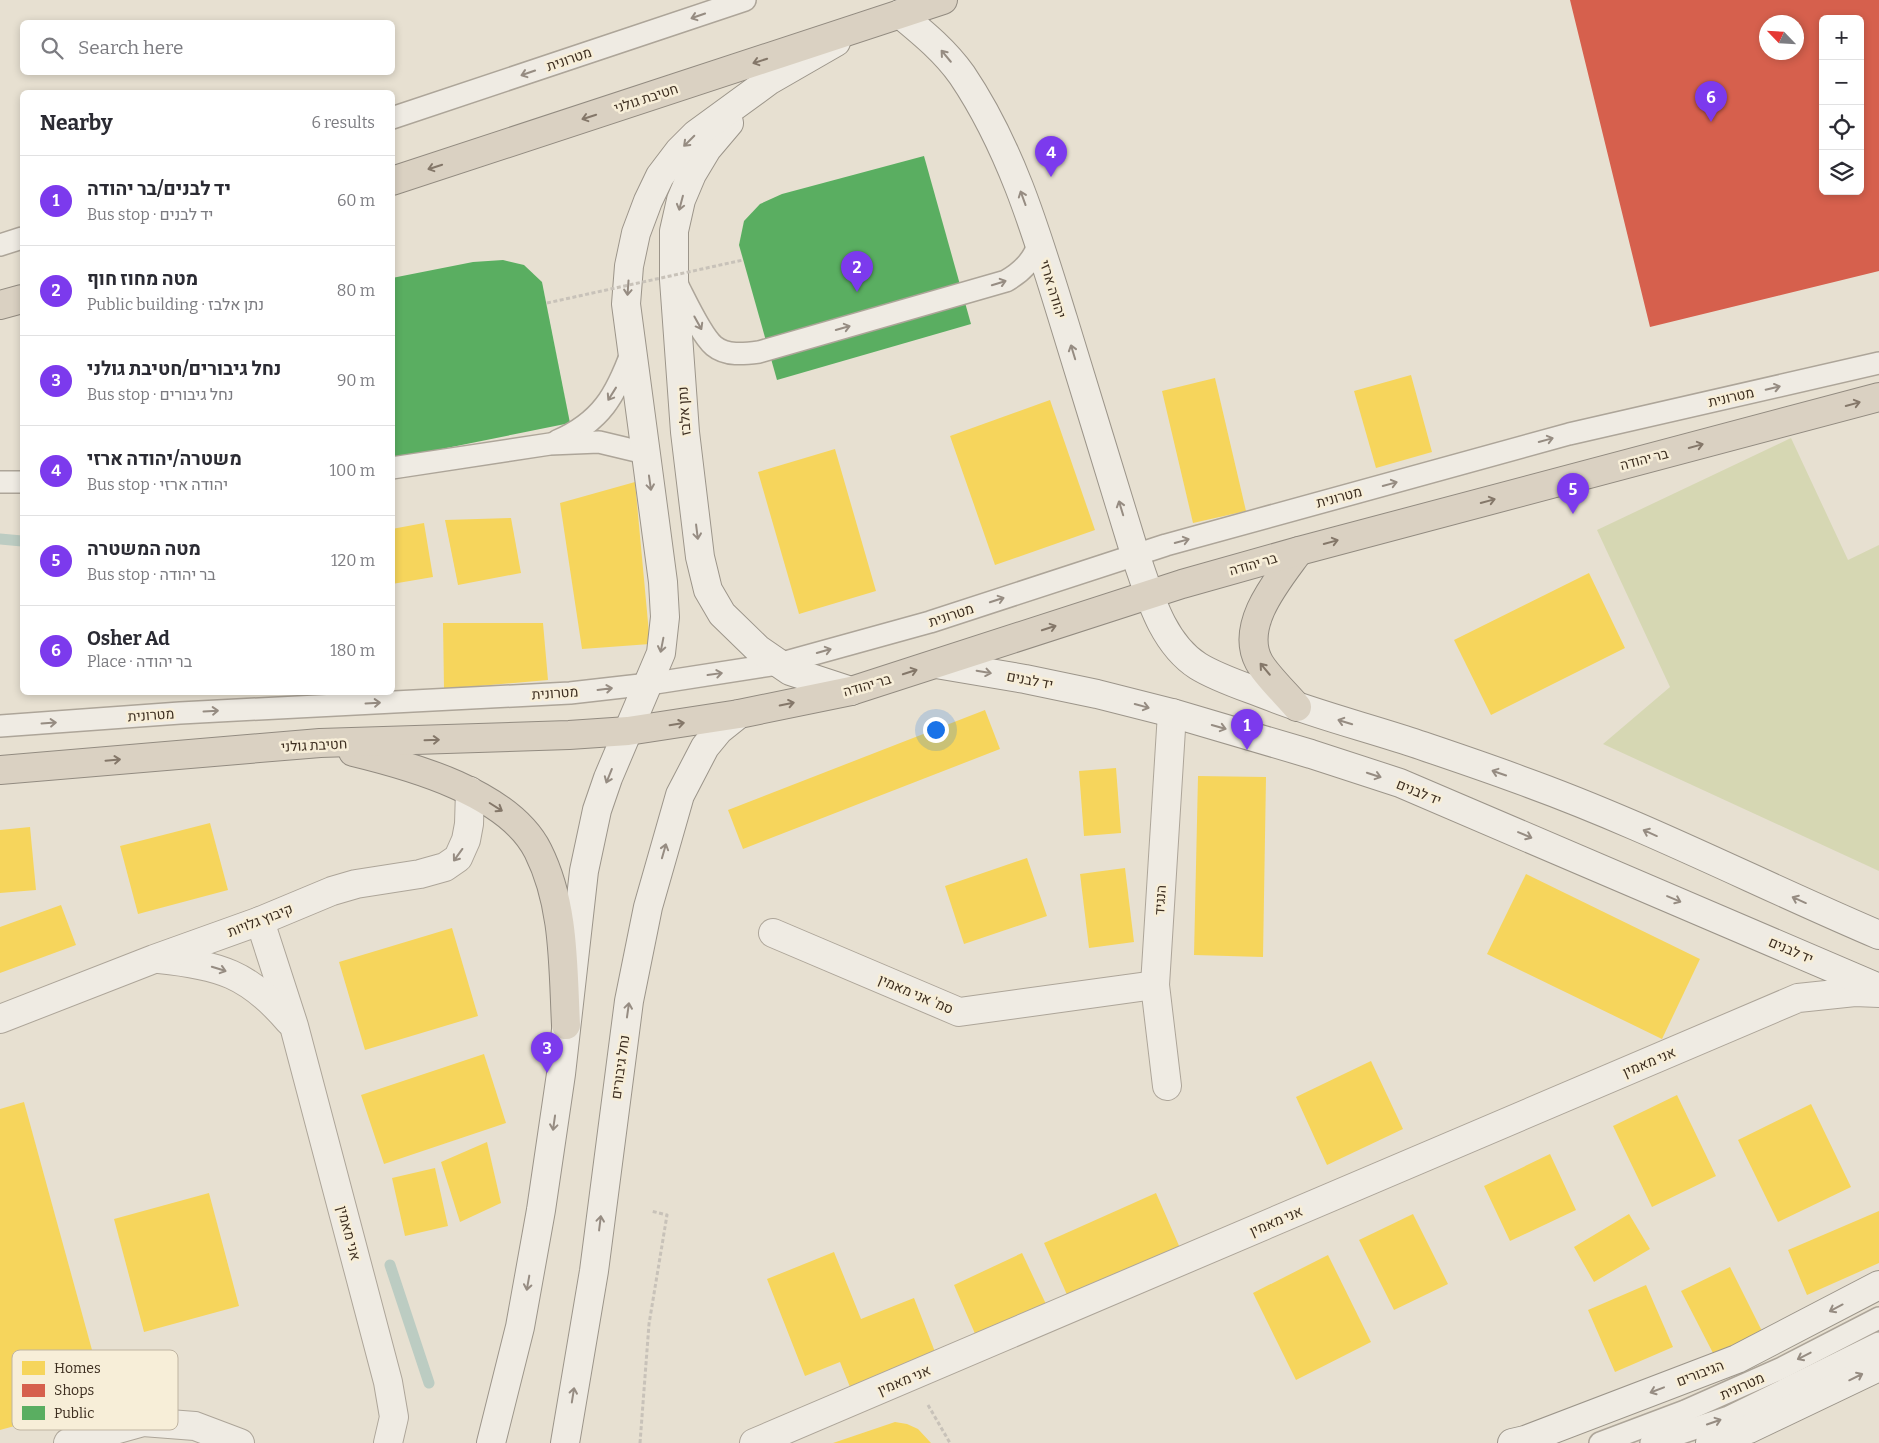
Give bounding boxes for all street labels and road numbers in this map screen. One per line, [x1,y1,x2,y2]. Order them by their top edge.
street label: מטרונית [544,44,594,75]
street label: חטיבת גולני [612,80,680,117]
street label: יהודה ארזי [1036,258,1069,320]
street label: מטרונית [1707,384,1756,411]
street label: נתן אלבז [674,386,695,436]
street label: בר יהודה [1618,445,1671,474]
street label: מטרונית [1314,483,1364,512]
street label: בר יהודה [1227,549,1280,579]
street label: מטרונית [926,600,976,631]
street label: יד לבנים [1005,668,1055,693]
street label: בר יהודה [841,670,894,700]
street label: מטרונית [531,683,579,704]
street label: מטרונית [127,705,175,726]
street label: חטיבת גולני [280,735,348,756]
street label: יד לבנים [1394,776,1444,809]
street label: הנגיד [1151,884,1170,916]
street label: קיבוץ גלויות [225,900,295,941]
street label: יד לבנים [1766,933,1816,967]
street label: סמ' אני מאמין [876,971,956,1018]
street label: נחל גיבורים [608,1034,633,1100]
street label: אני מאמין [1620,1044,1678,1081]
street label: אני מאמין [1247,1203,1305,1240]
street label: אני מאמין [333,1204,364,1262]
street label: הגיבורים [1674,1357,1726,1390]
street label: אני מאמין [875,1362,933,1399]
street label: מטרונית [1717,1369,1767,1404]

